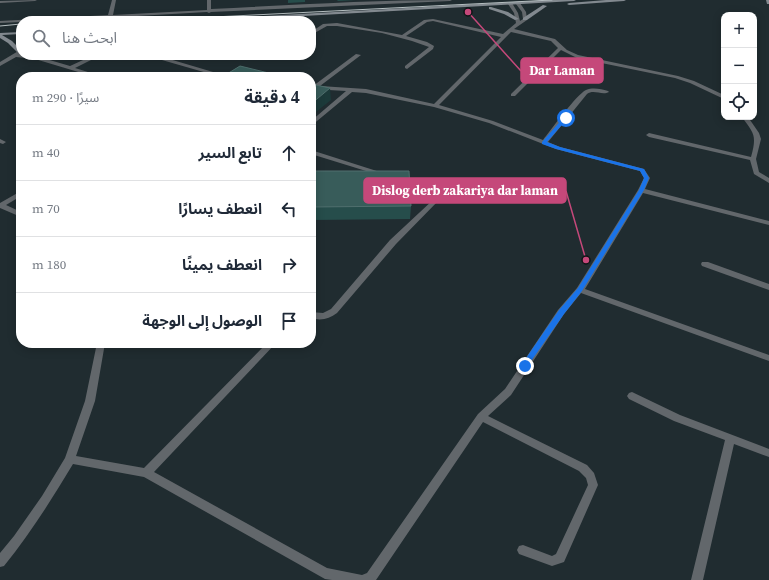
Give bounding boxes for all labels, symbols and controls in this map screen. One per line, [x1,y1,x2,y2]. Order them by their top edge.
map controls [721,12,757,120]
button: + [721,12,757,48]
search box [16,16,316,60]
icon: search [30,27,52,49]
text: ابحث هنا [62,27,117,48]
button: − [721,48,757,84]
callout: Dar Laman [521,58,603,83]
text: Dar Laman [529,62,595,79]
button: locate [721,84,757,120]
text: 4 دقيقة [244,85,300,109]
text: سيرًا · 290 m [32,89,99,106]
route start [557,109,575,127]
text: تابع السير [199,142,262,163]
icon: ahead [278,142,300,164]
text: 40 m [32,144,60,161]
callout: Dislog derb zakariya dar laman [364,178,566,203]
text: Dislog derb zakariya dar laman [372,182,558,199]
text: انعطف يسارًا [178,198,262,219]
icon: left [278,198,300,220]
text: 70 m [32,200,60,217]
text: انعطف يمينًا [182,254,262,275]
icon: right [278,254,300,276]
text: 180 m [32,256,66,273]
text: الوصول إلى الوجهة [142,310,262,331]
icon: arrive [278,310,300,332]
route end [516,357,534,375]

